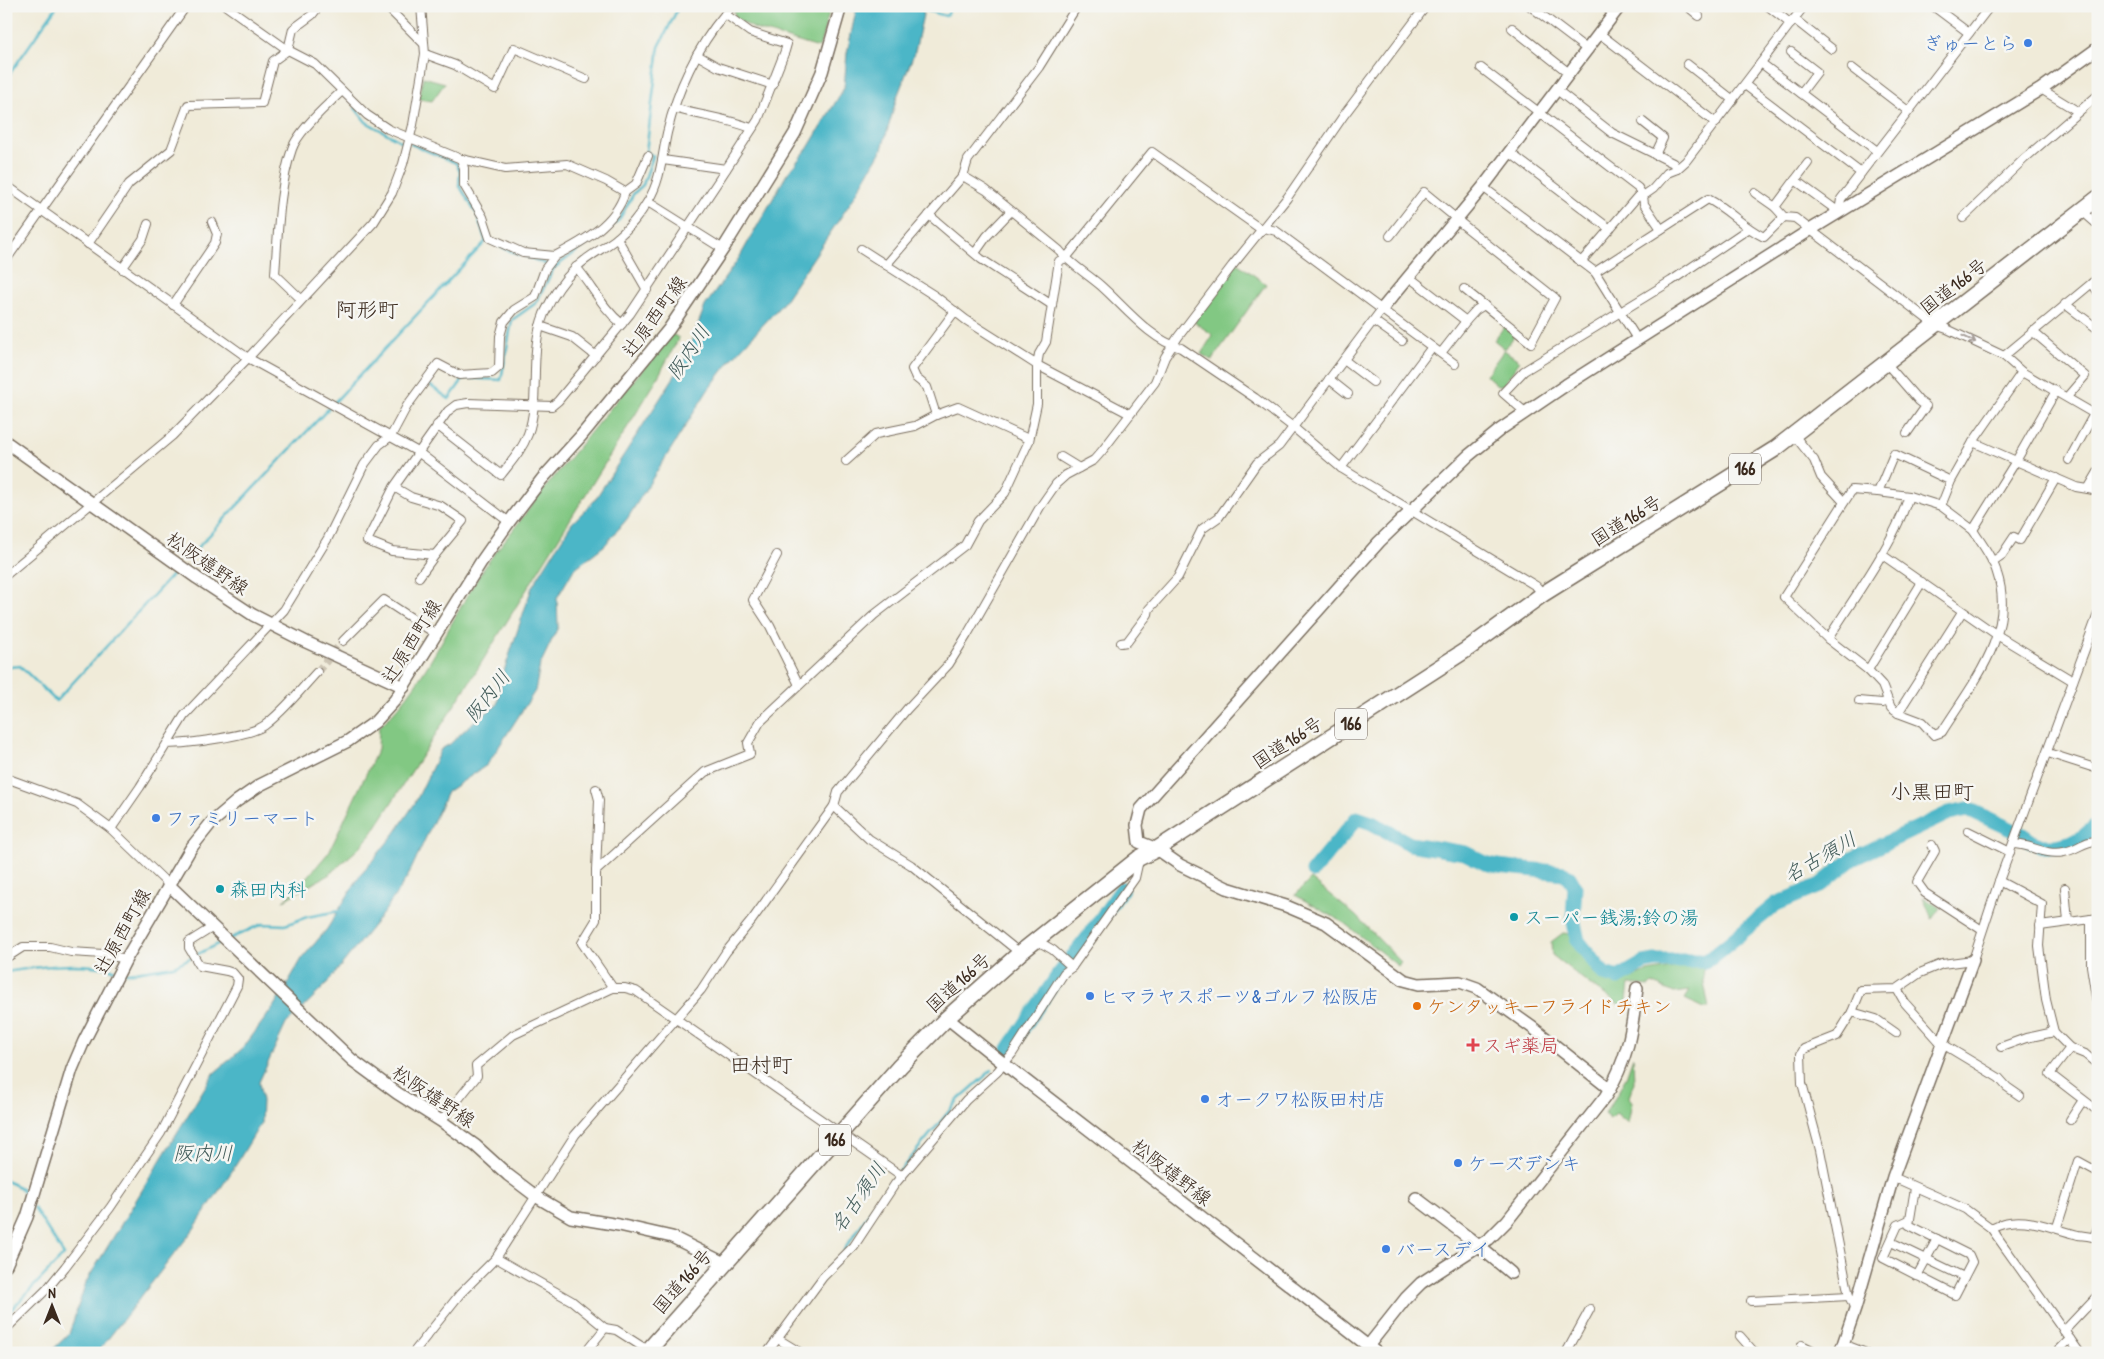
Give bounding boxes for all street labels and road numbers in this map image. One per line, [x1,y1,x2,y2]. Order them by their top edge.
street label: 国道166号 [1914,251,1992,321]
street label: 辻原西町線 [616,270,692,362]
road number: 166 [1729,454,1761,484]
street label: 国道166号 [1586,488,1666,552]
street label: 松阪嬉野線 [162,525,254,601]
street label: 辻原西町線 [375,594,447,688]
road number: 166 [1335,709,1367,740]
street label: 国道166号 [1247,710,1327,774]
street label: 辻原西町線 [88,883,156,979]
street label: 国道166号 [920,946,996,1018]
street label: 松阪嬉野線 [387,1059,481,1133]
road number: 166 [819,1124,851,1156]
street label: 松阪嬉野線 [1127,1133,1217,1211]
street label: 国道166号 [646,1243,718,1319]

